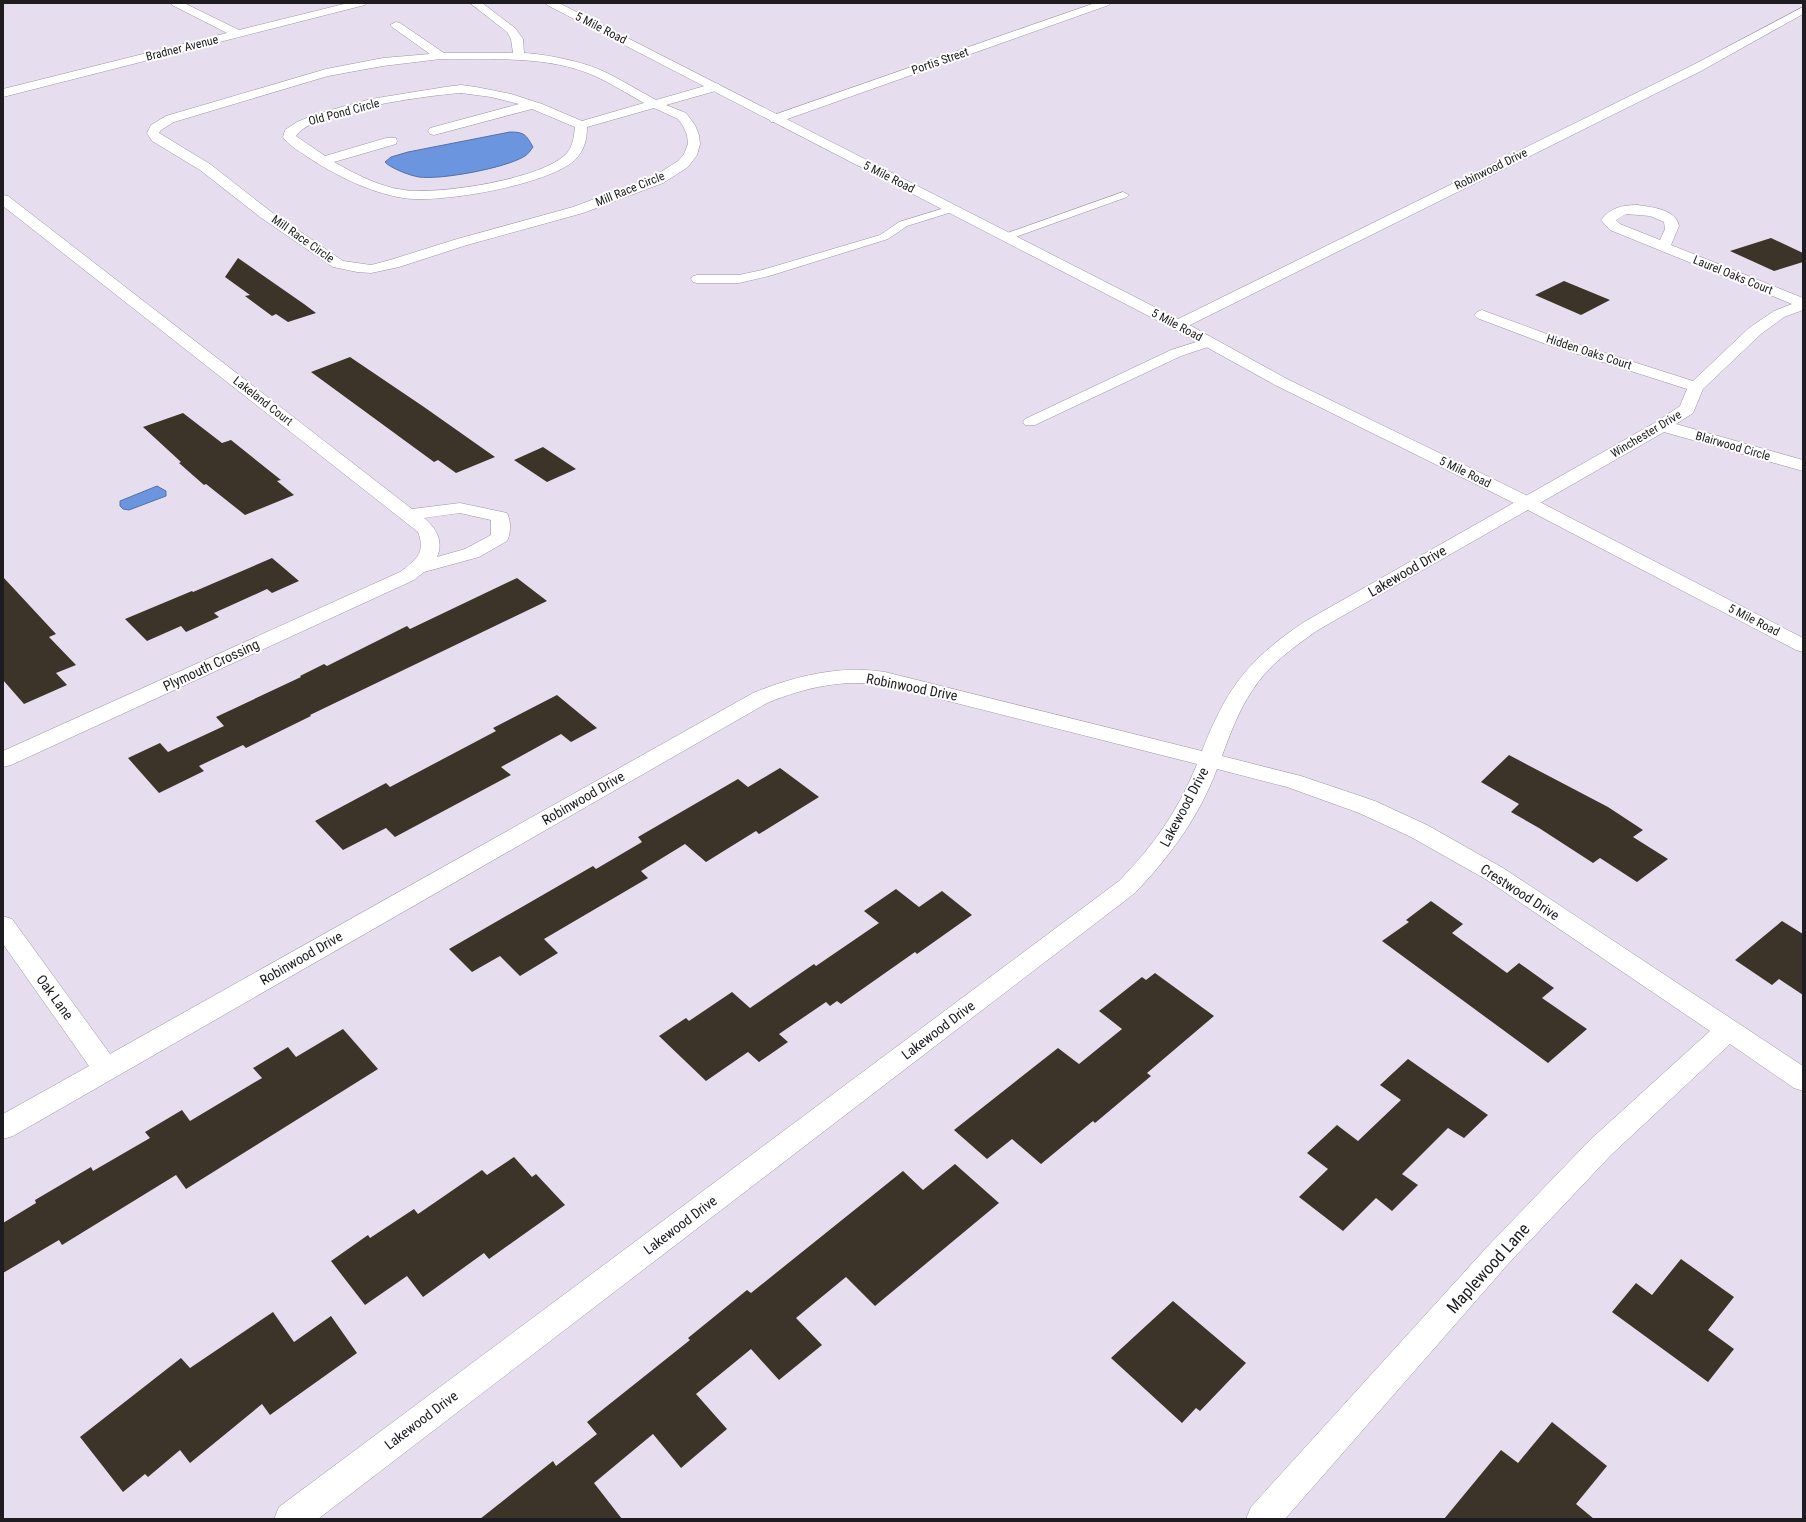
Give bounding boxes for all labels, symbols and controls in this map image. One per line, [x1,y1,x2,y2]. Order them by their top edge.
street label: 5 Mile Road [573,9,629,47]
street label: Bradner Avenue [144,32,220,64]
street label: Portis Street [910,45,971,77]
street label: Old Pond Circle [307,96,381,128]
street label: Robinwood Drive [1452,145,1530,193]
street label: 5 Mile Road [861,158,917,196]
street label: Mill Race Circle [593,169,667,209]
street label: Mill Race Circle [269,212,337,266]
street label: Laurel Oaks Court [1691,253,1775,298]
street label: 5 Mile Road [1149,306,1205,344]
street label: Hidden Oaks Court [1545,332,1634,373]
street label: Lakeland Court [231,373,296,429]
street label: Winchester Drive [1608,407,1684,461]
street label: Blairwood Circle [1694,429,1772,463]
street label: 5 Mile Road [1437,453,1493,491]
street label: Lakewood Drive [1365,542,1449,600]
street label: 5 Mile Road [1726,601,1782,639]
street label: Plymouth Crossing [160,636,262,694]
street label: Robinwood Drive [865,670,959,704]
street label: Lakewood Drive [1156,764,1212,849]
street label: Robinwood Drive [539,768,627,828]
street label: Crestwood Drive [1478,861,1563,924]
street label: Robinwood Drive [257,928,345,988]
street label: Oak Lane [33,972,77,1023]
street label: Lakewood Drive [898,997,978,1063]
street label: Lakewood Drive [640,1192,720,1258]
street label: Maplewood Lane [1442,1219,1534,1317]
street label: Lakewood Drive [381,1387,461,1453]

